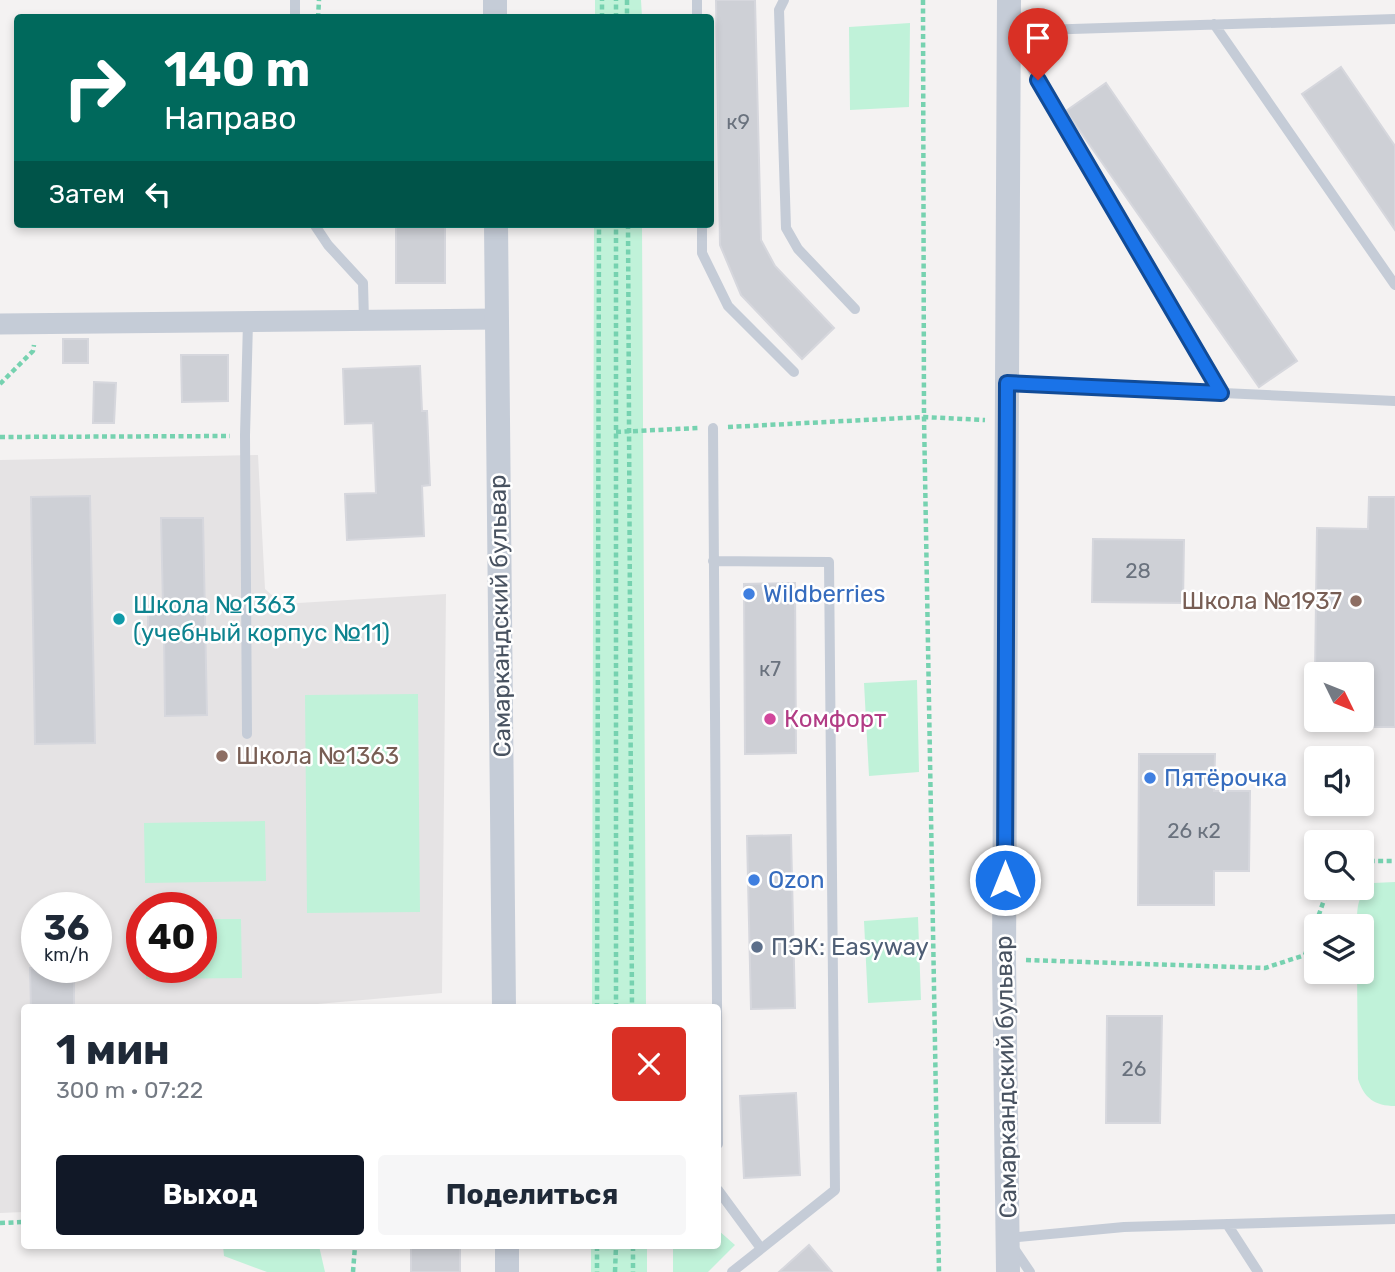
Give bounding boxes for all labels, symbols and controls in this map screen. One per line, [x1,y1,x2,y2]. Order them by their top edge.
pin [1008,8,1068,80]
icon: arrive [1019,19,1057,57]
text: 140 m [164,40,310,98]
icon: right [49,42,140,133]
text: Направо [164,99,297,137]
house number: к9 [726,109,750,134]
icon: left [139,175,177,213]
text: Затем [49,179,125,210]
street label: Самаркандский бульвар [484,474,516,758]
house number: 28 [1125,558,1151,583]
place label: Wildberries [763,580,886,608]
marker: Wildberries [741,586,757,602]
place label: Школа №1937 [1181,587,1342,615]
place label: Школа №1363 (учебный корпус №11) [133,591,390,647]
marker: Школа №1937 [1348,593,1364,609]
marker: Школа №1363 (учебный корпус №11) [111,611,127,627]
house number: к7 [759,656,781,681]
north arrow [1304,662,1374,732]
map controls [1304,662,1374,984]
place label: Комфорт [784,705,886,733]
marker: Комфорт [762,711,778,727]
place label: Школа №1363 [236,742,399,770]
button: sound [1304,746,1374,816]
marker: Школа №1363 [214,748,230,764]
place label: Пятёрочка [1164,764,1287,792]
marker: Пятёрочка [1142,770,1158,786]
house number: 26 к2 [1167,818,1221,843]
button: search [1304,830,1374,900]
position arrow [968,843,1042,917]
place label: Ozon [768,866,825,894]
marker: Ozon [746,872,762,888]
speed limit sign: 40 [126,892,217,983]
text: 36 [44,907,89,949]
button: layers [1304,914,1374,984]
place label: ПЭК: Easyway [771,933,929,961]
street label: Самаркандский бульвар [990,935,1022,1219]
marker: ПЭК: Easyway [749,939,765,955]
text: km/h [44,944,89,966]
text: 1 мин [56,1025,170,1075]
button: close [612,1027,686,1101]
house number: 26 [1122,1056,1147,1081]
text: 300 m · 07:22 [56,1076,203,1104]
button: Выход [56,1155,364,1235]
button: Поделиться [378,1155,686,1235]

